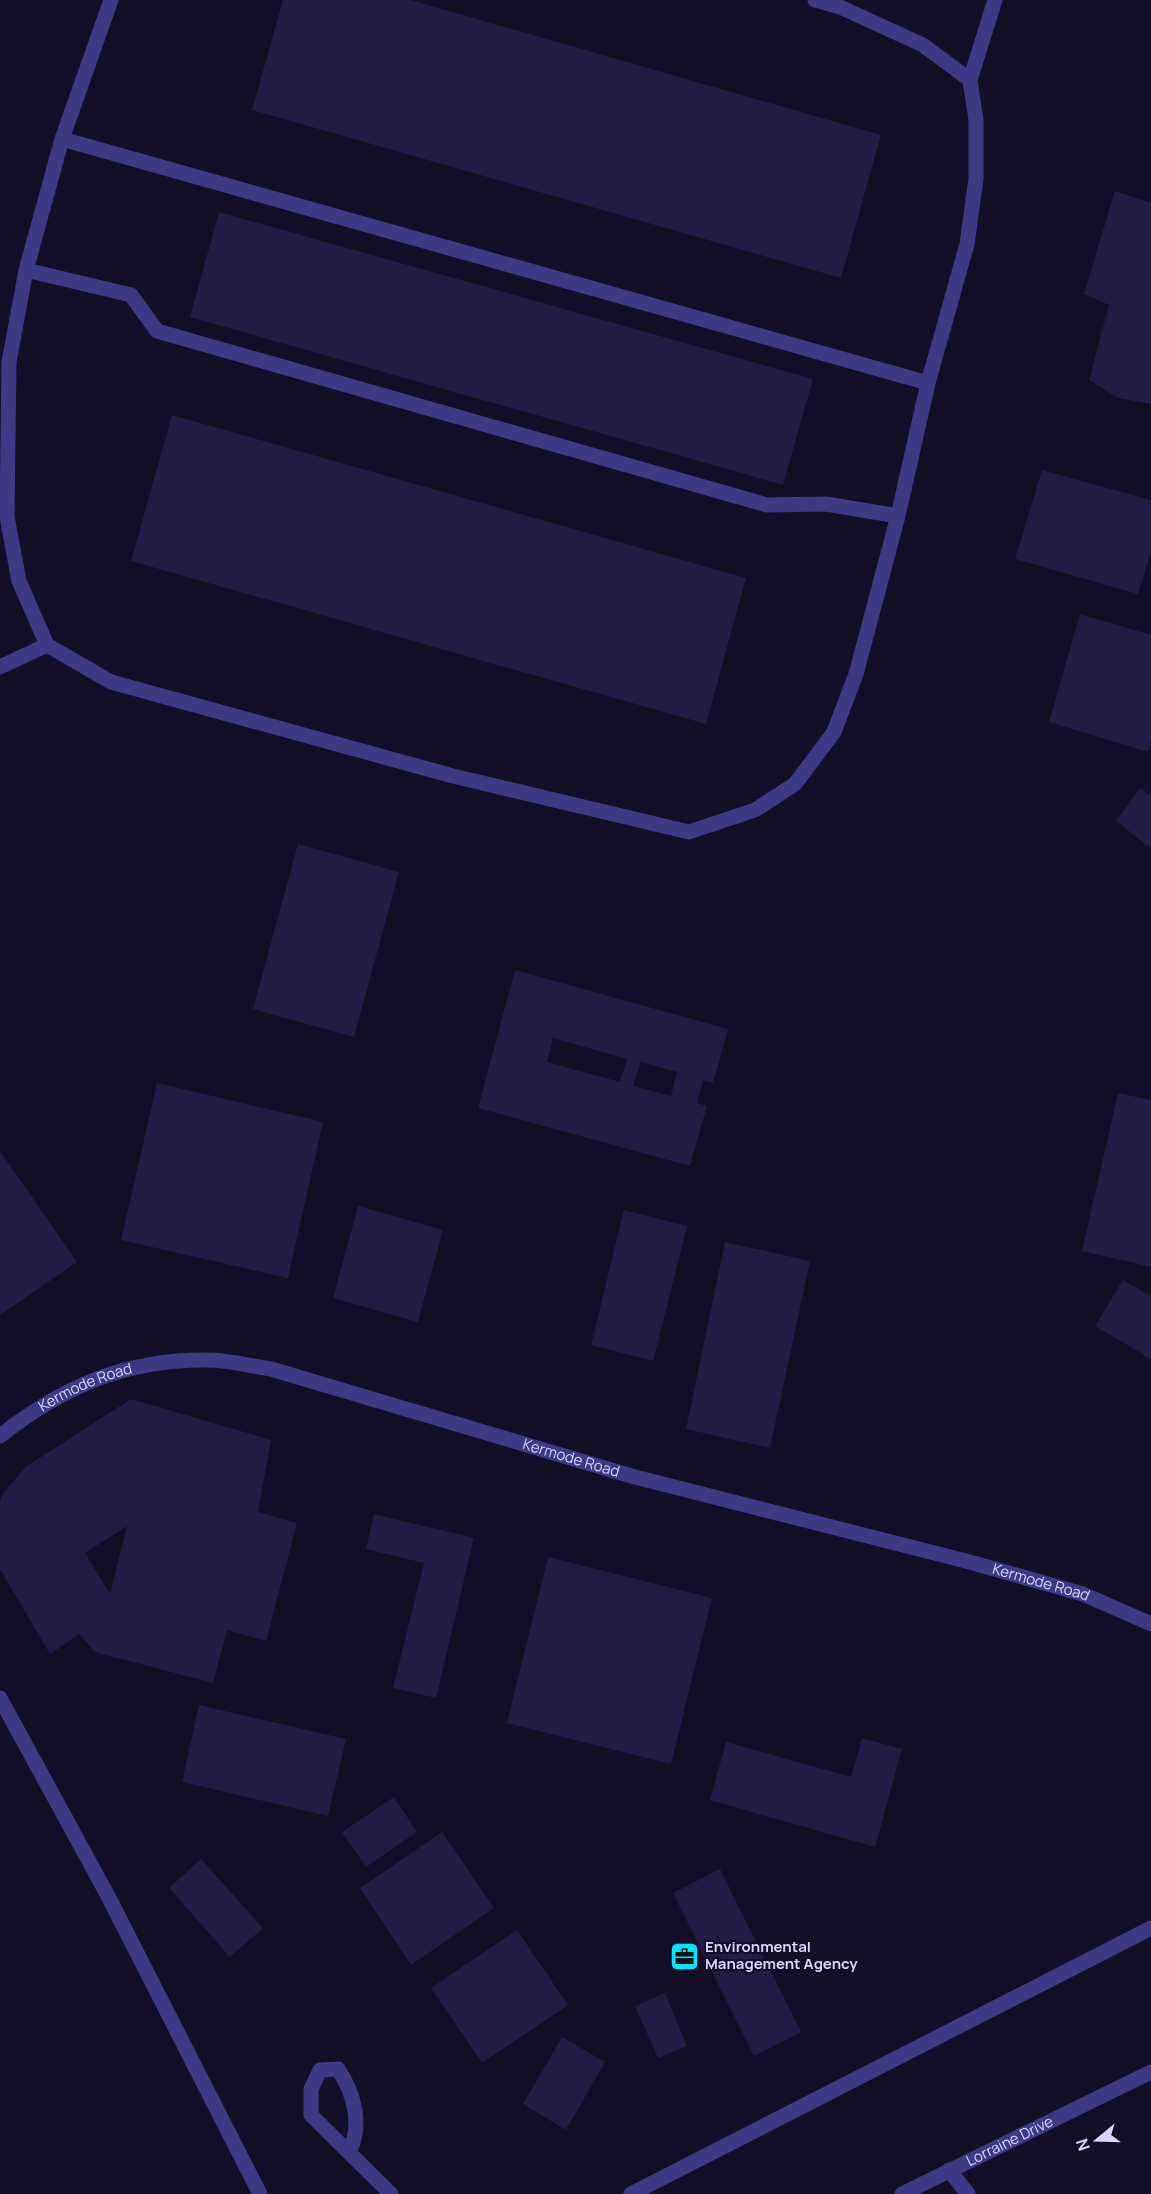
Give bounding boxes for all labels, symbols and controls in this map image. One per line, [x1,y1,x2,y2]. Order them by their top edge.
street label: Kermode Road [34,1358,134,1416]
street label: Kermode Road [520,1433,622,1482]
street label: Kermode Road [990,1558,1093,1606]
place label: Environmental Management Agency [705,1936,858,1974]
office icon: Environmental Management Agency [668,1940,700,1972]
street label: Lorraine Drive [962,2110,1057,2171]
north arrow [1067,2110,1127,2170]
text: N [1071,2136,1095,2154]

